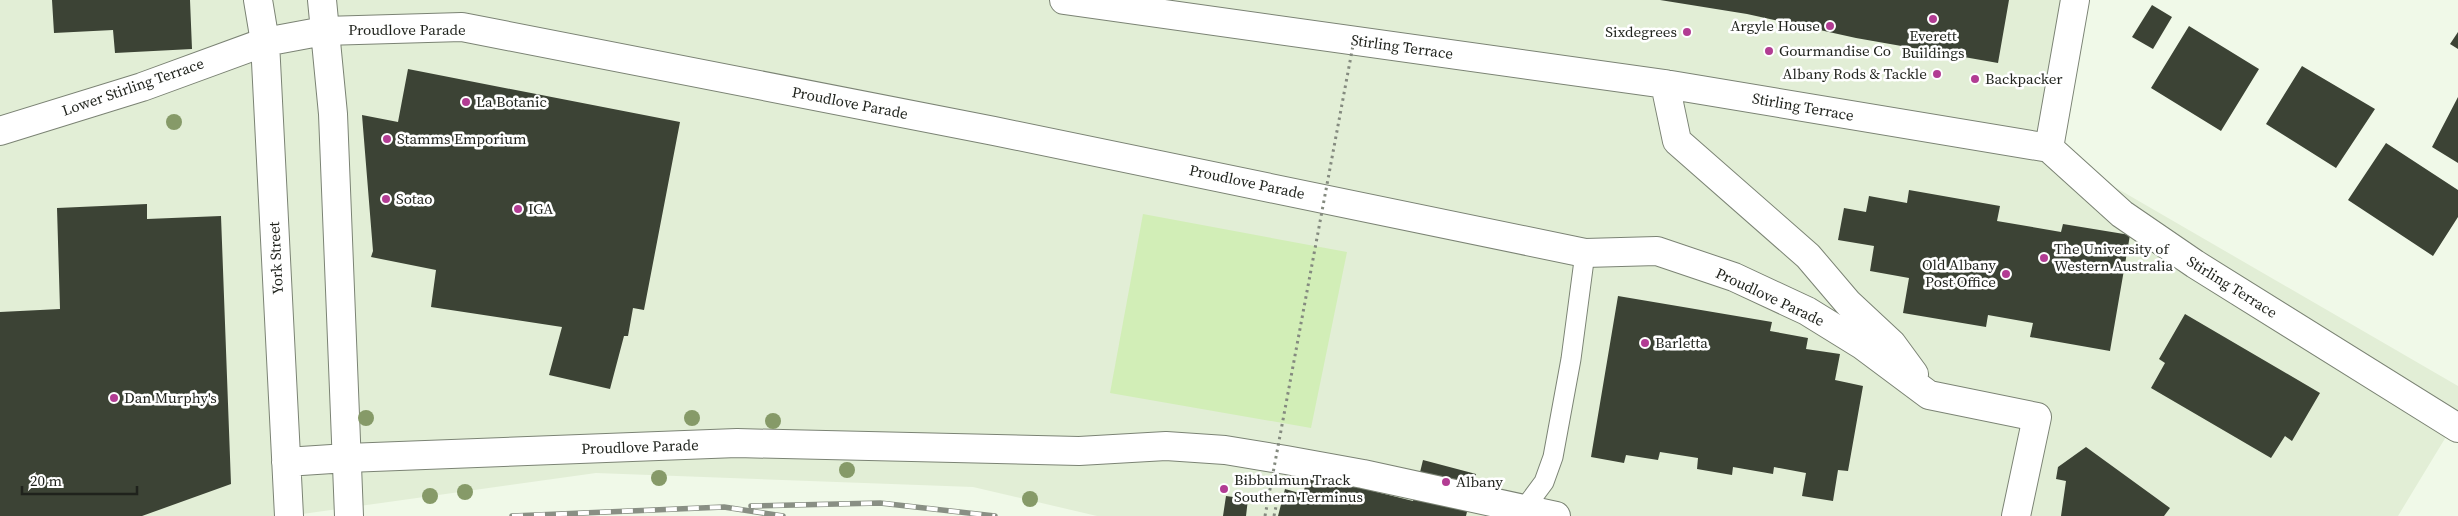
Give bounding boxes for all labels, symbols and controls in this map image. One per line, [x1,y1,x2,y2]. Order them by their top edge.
marker: Everett Buildings [1927,13,1939,25]
place label: Argyle House [1730,15,1820,36]
street label: Proudlove Parade [348,19,466,40]
marker: Argyle House [1824,20,1836,32]
place label: Sixdegrees [1605,21,1677,42]
place label: Everett Buildings [1901,25,1965,63]
marker: Sixdegrees [1681,26,1693,38]
street label: Stirling Terrace [1350,29,1455,64]
place label: Gourmandise Co [1779,40,1891,61]
marker: Gourmandise Co [1763,45,1775,57]
street label: Lower Stirling Terrace [59,52,207,121]
place label: Albany Rods & Tackle [1783,63,1927,84]
marker: Albany Rods & Tackle [1931,68,1943,80]
place label: Backpacker [1985,68,2063,89]
marker: Backpacker [1969,73,1981,85]
street label: Proudlove Parade [790,81,910,124]
street label: Stirling Terrace [1751,87,1856,126]
place label: La Botanic [476,91,547,112]
marker: La Botanic [460,96,472,108]
place label: Stamms Emporium [397,128,527,149]
marker: Stamms Emporium [381,133,393,145]
street label: Proudlove Parade [1187,159,1307,204]
place label: Sotao [396,188,433,209]
marker: Sotao [380,193,392,205]
place label: IGA [528,198,553,219]
marker: IGA [512,203,524,215]
street label: York Street [263,221,288,295]
place label: The University of Western Australia [2054,238,2174,276]
street label: Stirling Terrace [2183,250,2282,323]
marker: The University of Western Australia [2038,252,2050,264]
place label: Old Albany Post Office [1922,254,1996,292]
street label: Proudlove Parade [1712,262,1828,331]
marker: Old Albany Post Office [2000,268,2012,280]
place label: Barletta [1655,332,1708,353]
marker: Barletta [1639,337,1651,349]
place label: Dan Murphy's [124,387,217,408]
marker: Dan Murphy's [108,392,120,404]
street label: Proudlove Parade [581,434,699,459]
scale bar [22,464,138,496]
place label: Bibbulmun Track Southern Terminus [1234,469,1363,507]
text: 20 m [30,470,62,491]
place label: Albany [1456,471,1503,492]
marker: Albany [1440,476,1452,488]
marker: Bibbulmun Track Southern Terminus [1218,483,1230,495]

